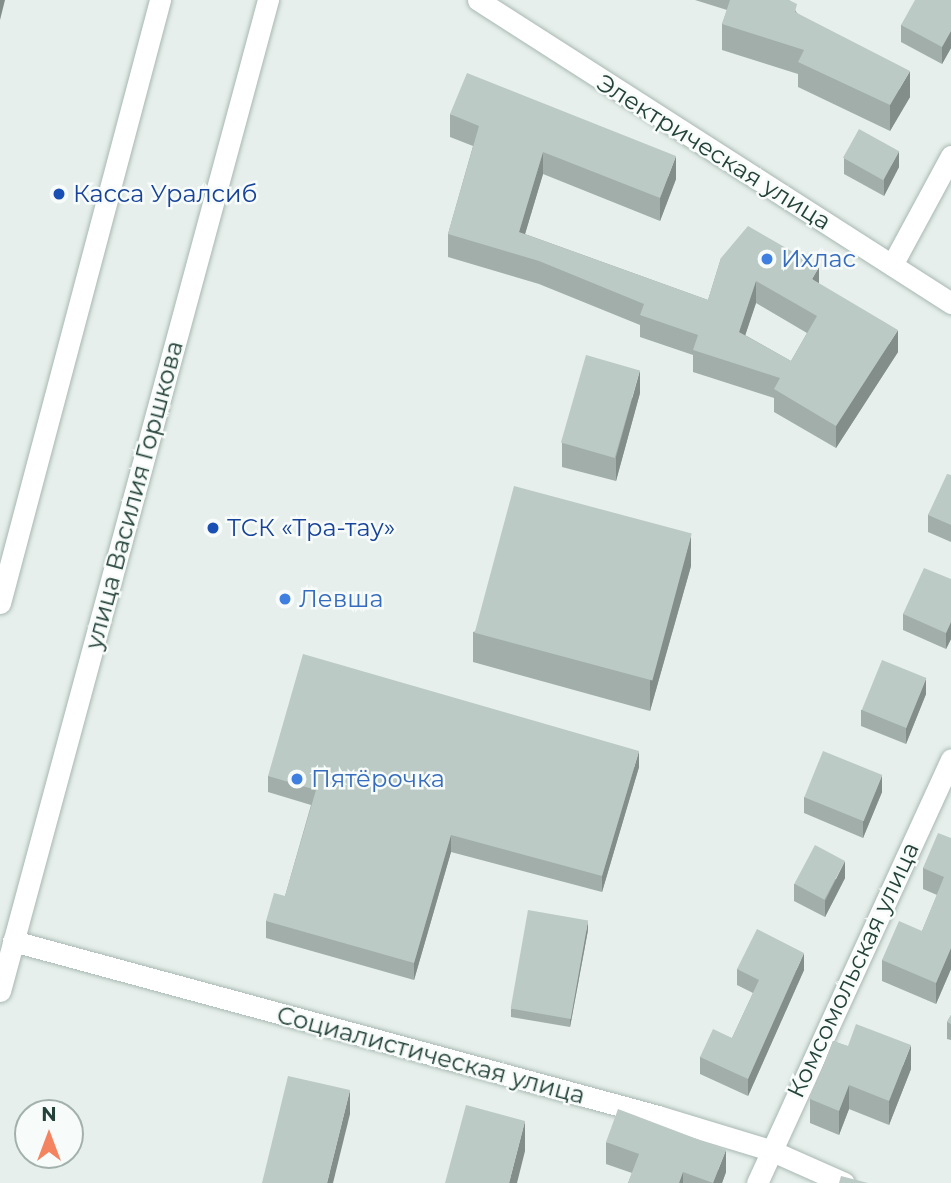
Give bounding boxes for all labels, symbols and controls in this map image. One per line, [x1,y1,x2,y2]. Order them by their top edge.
street label: Электрическая улица [592,68,836,236]
place label: Касса Уралсиб [73,180,257,208]
marker: Касса Уралсиб [51,186,67,202]
place label: Ихлас [781,245,856,273]
marker: Ихлас [759,251,775,267]
street label: улица Василия Горшкова [79,338,189,652]
place label: ТСК «Тра-тау» [227,514,395,542]
marker: ТСК «Тра-тау» [205,520,221,536]
place label: Левша [299,585,384,613]
marker: Левша [277,591,293,607]
place label: Пятёрочка [311,765,445,793]
marker: Пятёрочка [289,771,305,787]
street label: Комсомольская улица [781,838,925,1102]
street label: Социалистическая улица [274,1000,588,1110]
north arrow [14,1099,84,1169]
text: N [41,1103,57,1126]

